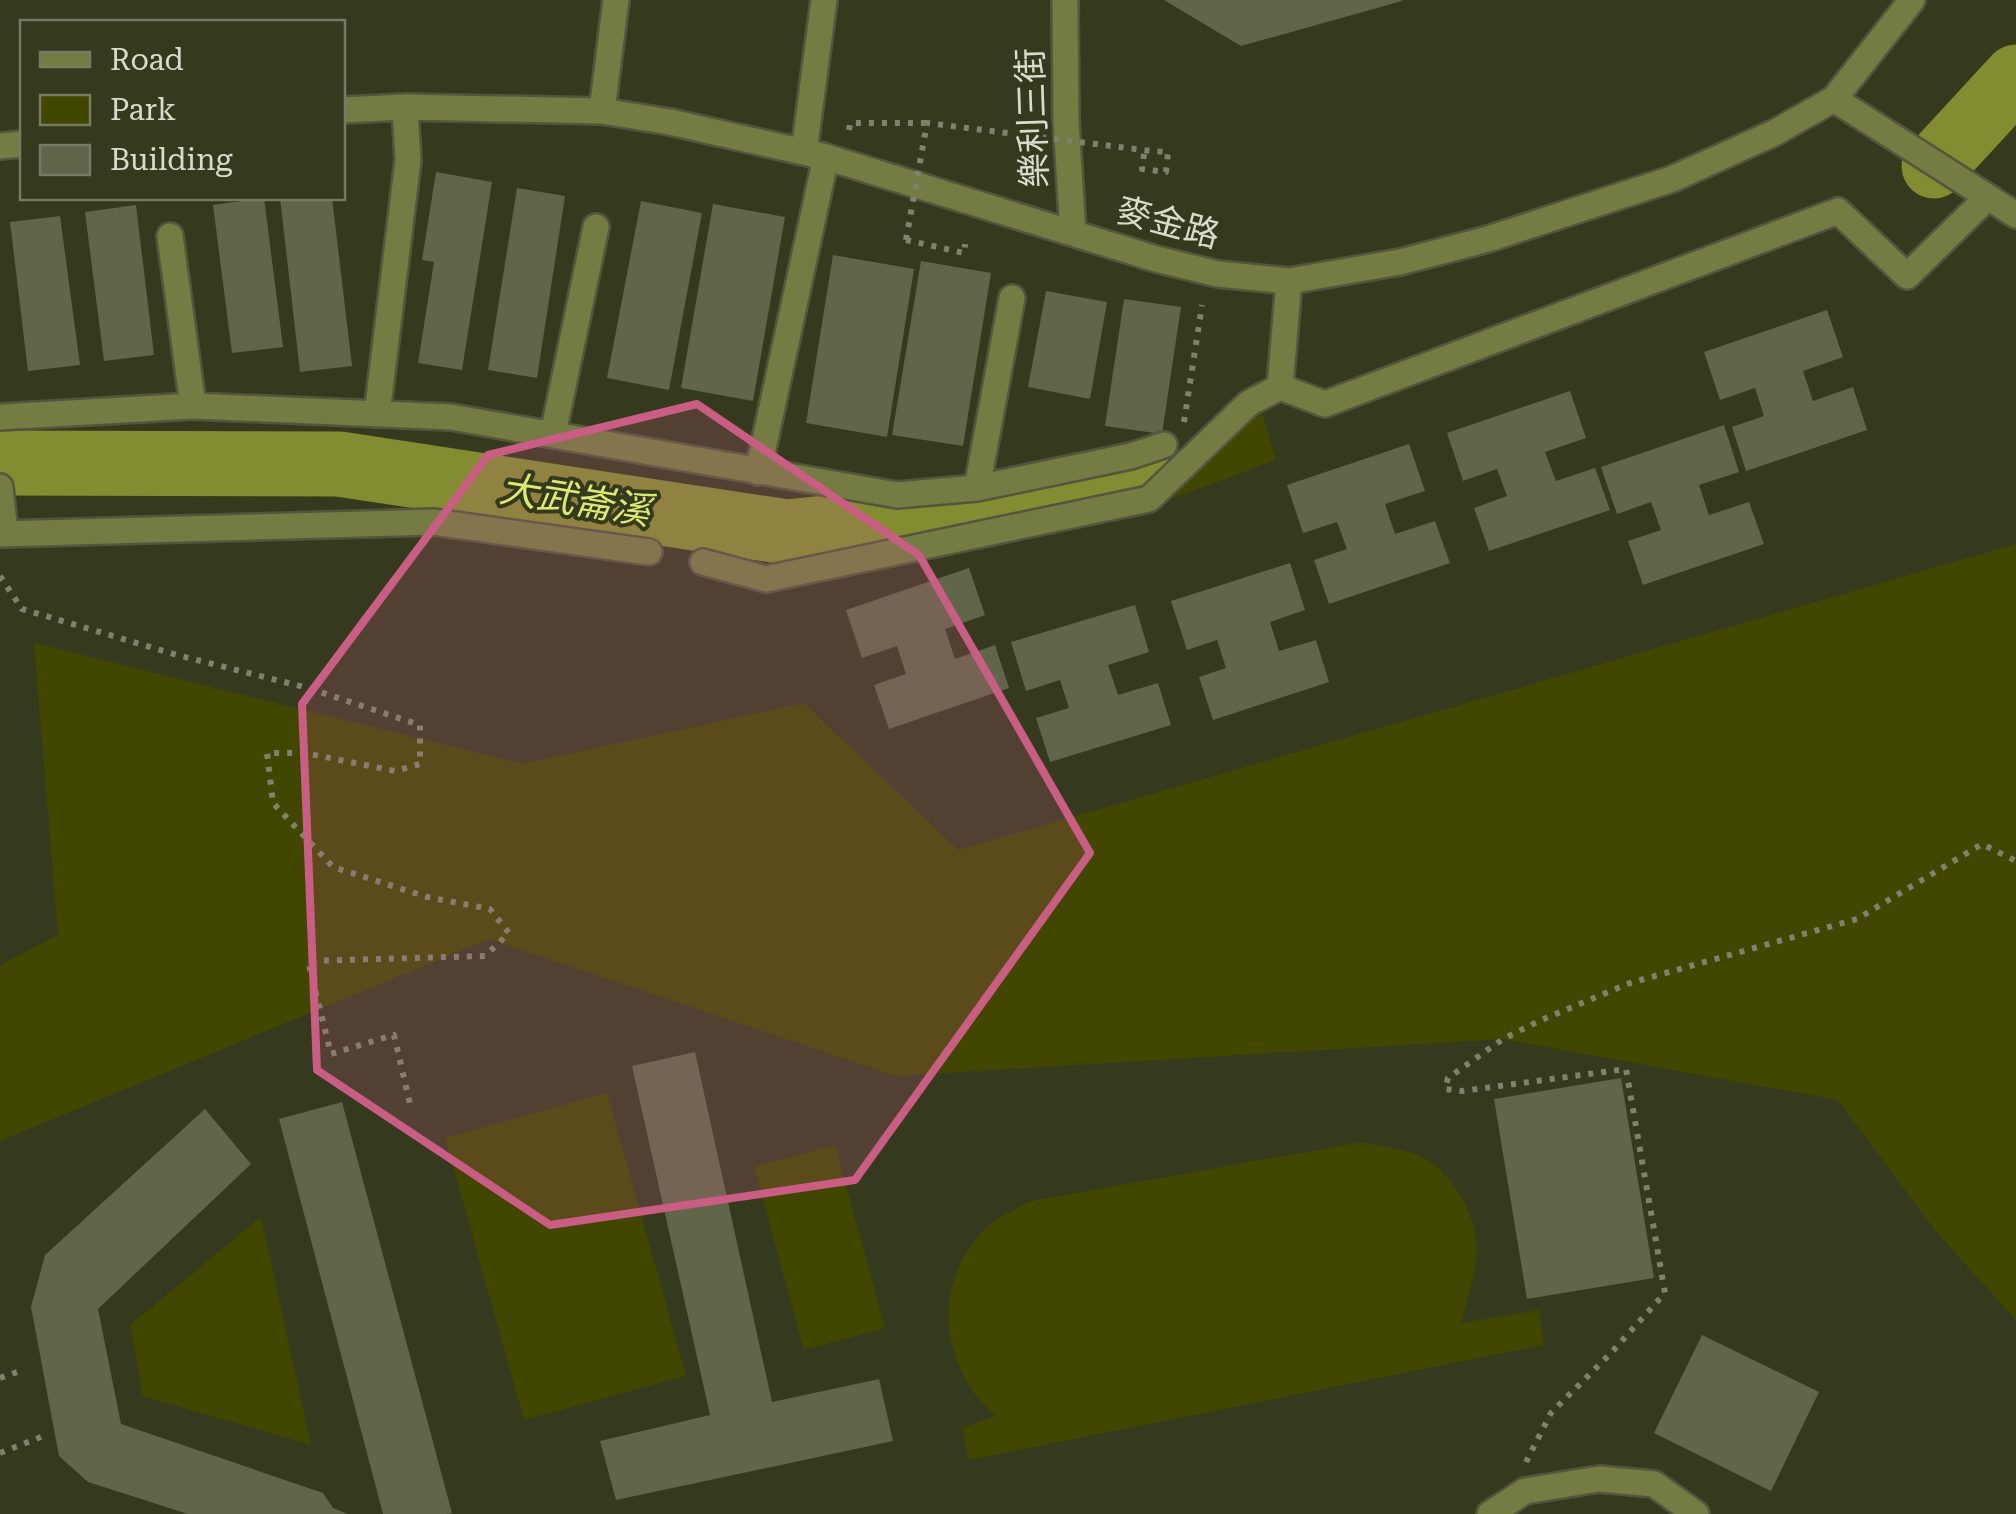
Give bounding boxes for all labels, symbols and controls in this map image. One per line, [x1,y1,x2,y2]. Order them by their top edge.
legend [20,20,345,200]
text: Road [110,42,184,77]
street label: 樂利三街 [1010,47,1056,189]
text: Park [110,92,176,127]
text: Building [110,142,233,177]
street label: 麥金路 [1112,190,1224,256]
water label: 大武崙溪 [496,466,658,534]

